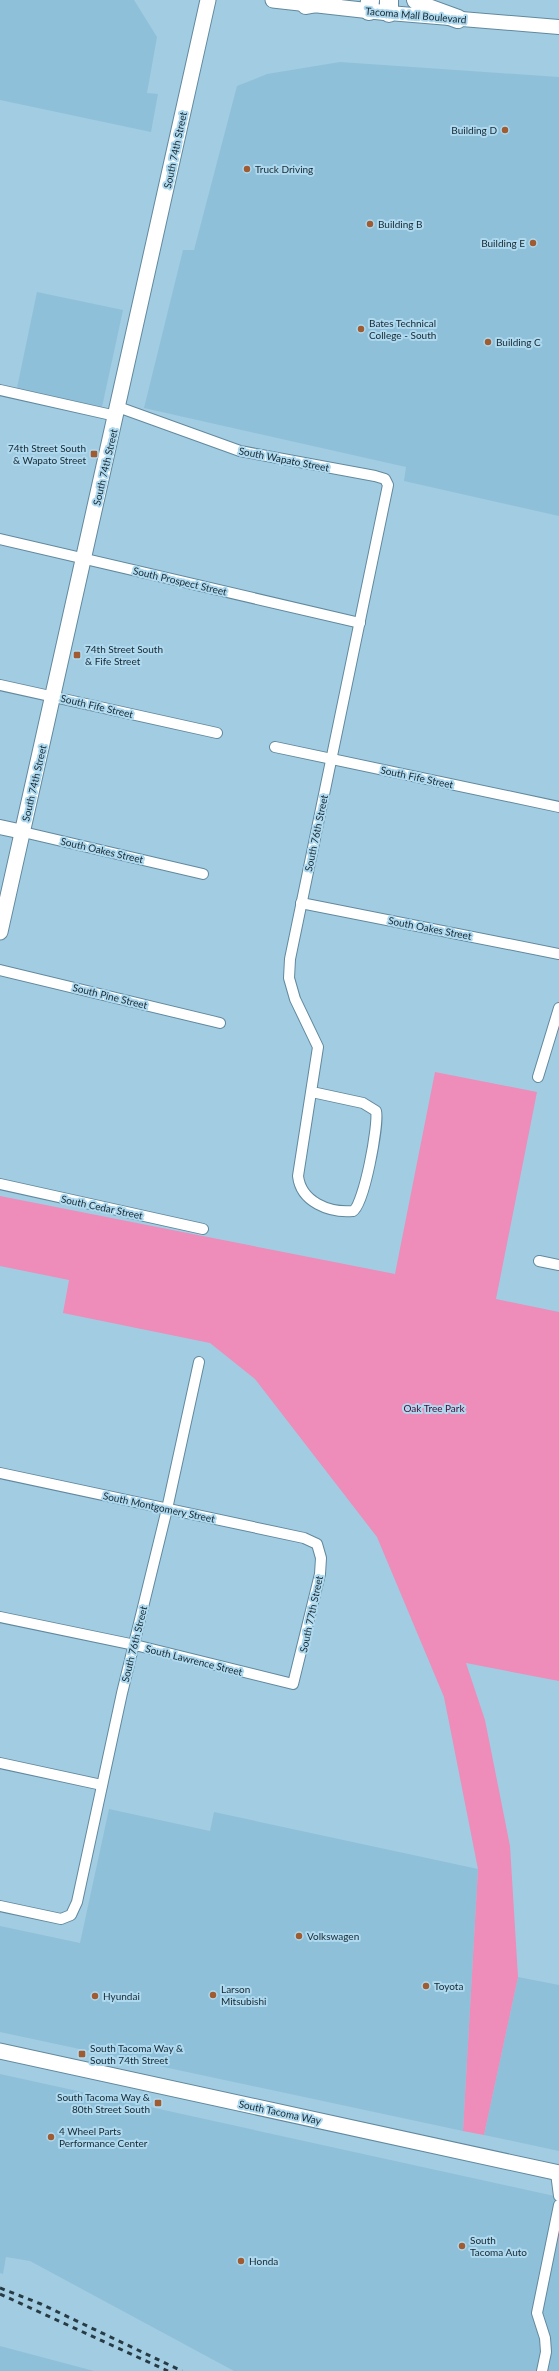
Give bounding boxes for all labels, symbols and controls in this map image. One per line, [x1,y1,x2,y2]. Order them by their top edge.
street label: Tacoma Mall Boulevard [365,5,467,25]
street label: South 74th Street [161,110,189,189]
place label: Building D [451,124,497,136]
marker: Building D [500,125,510,135]
place label: Truck Driving [255,163,313,175]
marker: Truck Driving [242,164,252,174]
place label: Building B [378,218,423,230]
marker: Building B [365,219,375,229]
place label: Building E [481,237,525,249]
marker: Building E [528,238,538,248]
place label: Bates Technical College - South [369,317,436,341]
marker: Bates Technical College - South [356,324,366,334]
place label: Building C [496,336,541,348]
marker: Building C [483,337,493,347]
street label: South 74th Street [90,427,120,506]
place label: 74th Street South & Wapato Street [8,442,86,466]
street label: South Wapato Street [238,444,331,474]
marker: 74th Street South & Wapato Street [89,449,99,459]
street label: South Prospect Street [132,564,228,598]
place label: 74th Street South & Fife Street [85,643,163,667]
marker: 74th Street South & Fife Street [72,650,82,660]
street label: South Fife Street [60,692,135,720]
street label: South 74th Street [19,743,49,822]
street label: South Fife Street [380,763,455,791]
street label: South 76th Street [302,793,330,872]
street label: South Oakes Street [59,835,145,865]
street label: South Oakes Street [387,914,473,942]
street label: South Pine Street [71,981,149,1011]
street label: South Cedar Street [60,1192,144,1222]
park label: Oak Tree Park [403,1402,465,1414]
street label: South Montgomery Street [102,1489,216,1525]
street label: South 77th Street [297,1574,325,1653]
street label: South 76th Street [119,1604,149,1683]
street label: South Lawrence Street [144,1642,244,1678]
place label: Volkswagen [307,1930,359,1942]
marker: Volkswagen [294,1931,304,1941]
place label: Toyota [434,1980,463,1992]
marker: Toyota [421,1981,431,1991]
place label: Larson Mitsubishi [221,1983,266,2007]
place label: Hyundai [103,1990,140,2002]
marker: Larson Mitsubishi [208,1990,218,2000]
marker: Hyundai [90,1991,100,2001]
place label: South Tacoma Way & South 74th Street [90,2042,184,2066]
marker: South Tacoma Way & South 74th Street [77,2049,87,2059]
place label: South Tacoma Way & 80th Street South [57,2091,151,2115]
street label: South Tacoma Way [238,2097,323,2127]
marker: South Tacoma Way & 80th Street South [153,2098,163,2108]
place label: 4 Wheel Parts Performance Center [59,2125,148,2149]
marker: 4 Wheel Parts Performance Center [46,2132,56,2142]
place label: South Tacoma Auto [470,2234,527,2258]
marker: South Tacoma Auto [457,2241,467,2251]
place label: Honda [249,2255,278,2267]
marker: Honda [236,2256,246,2266]

